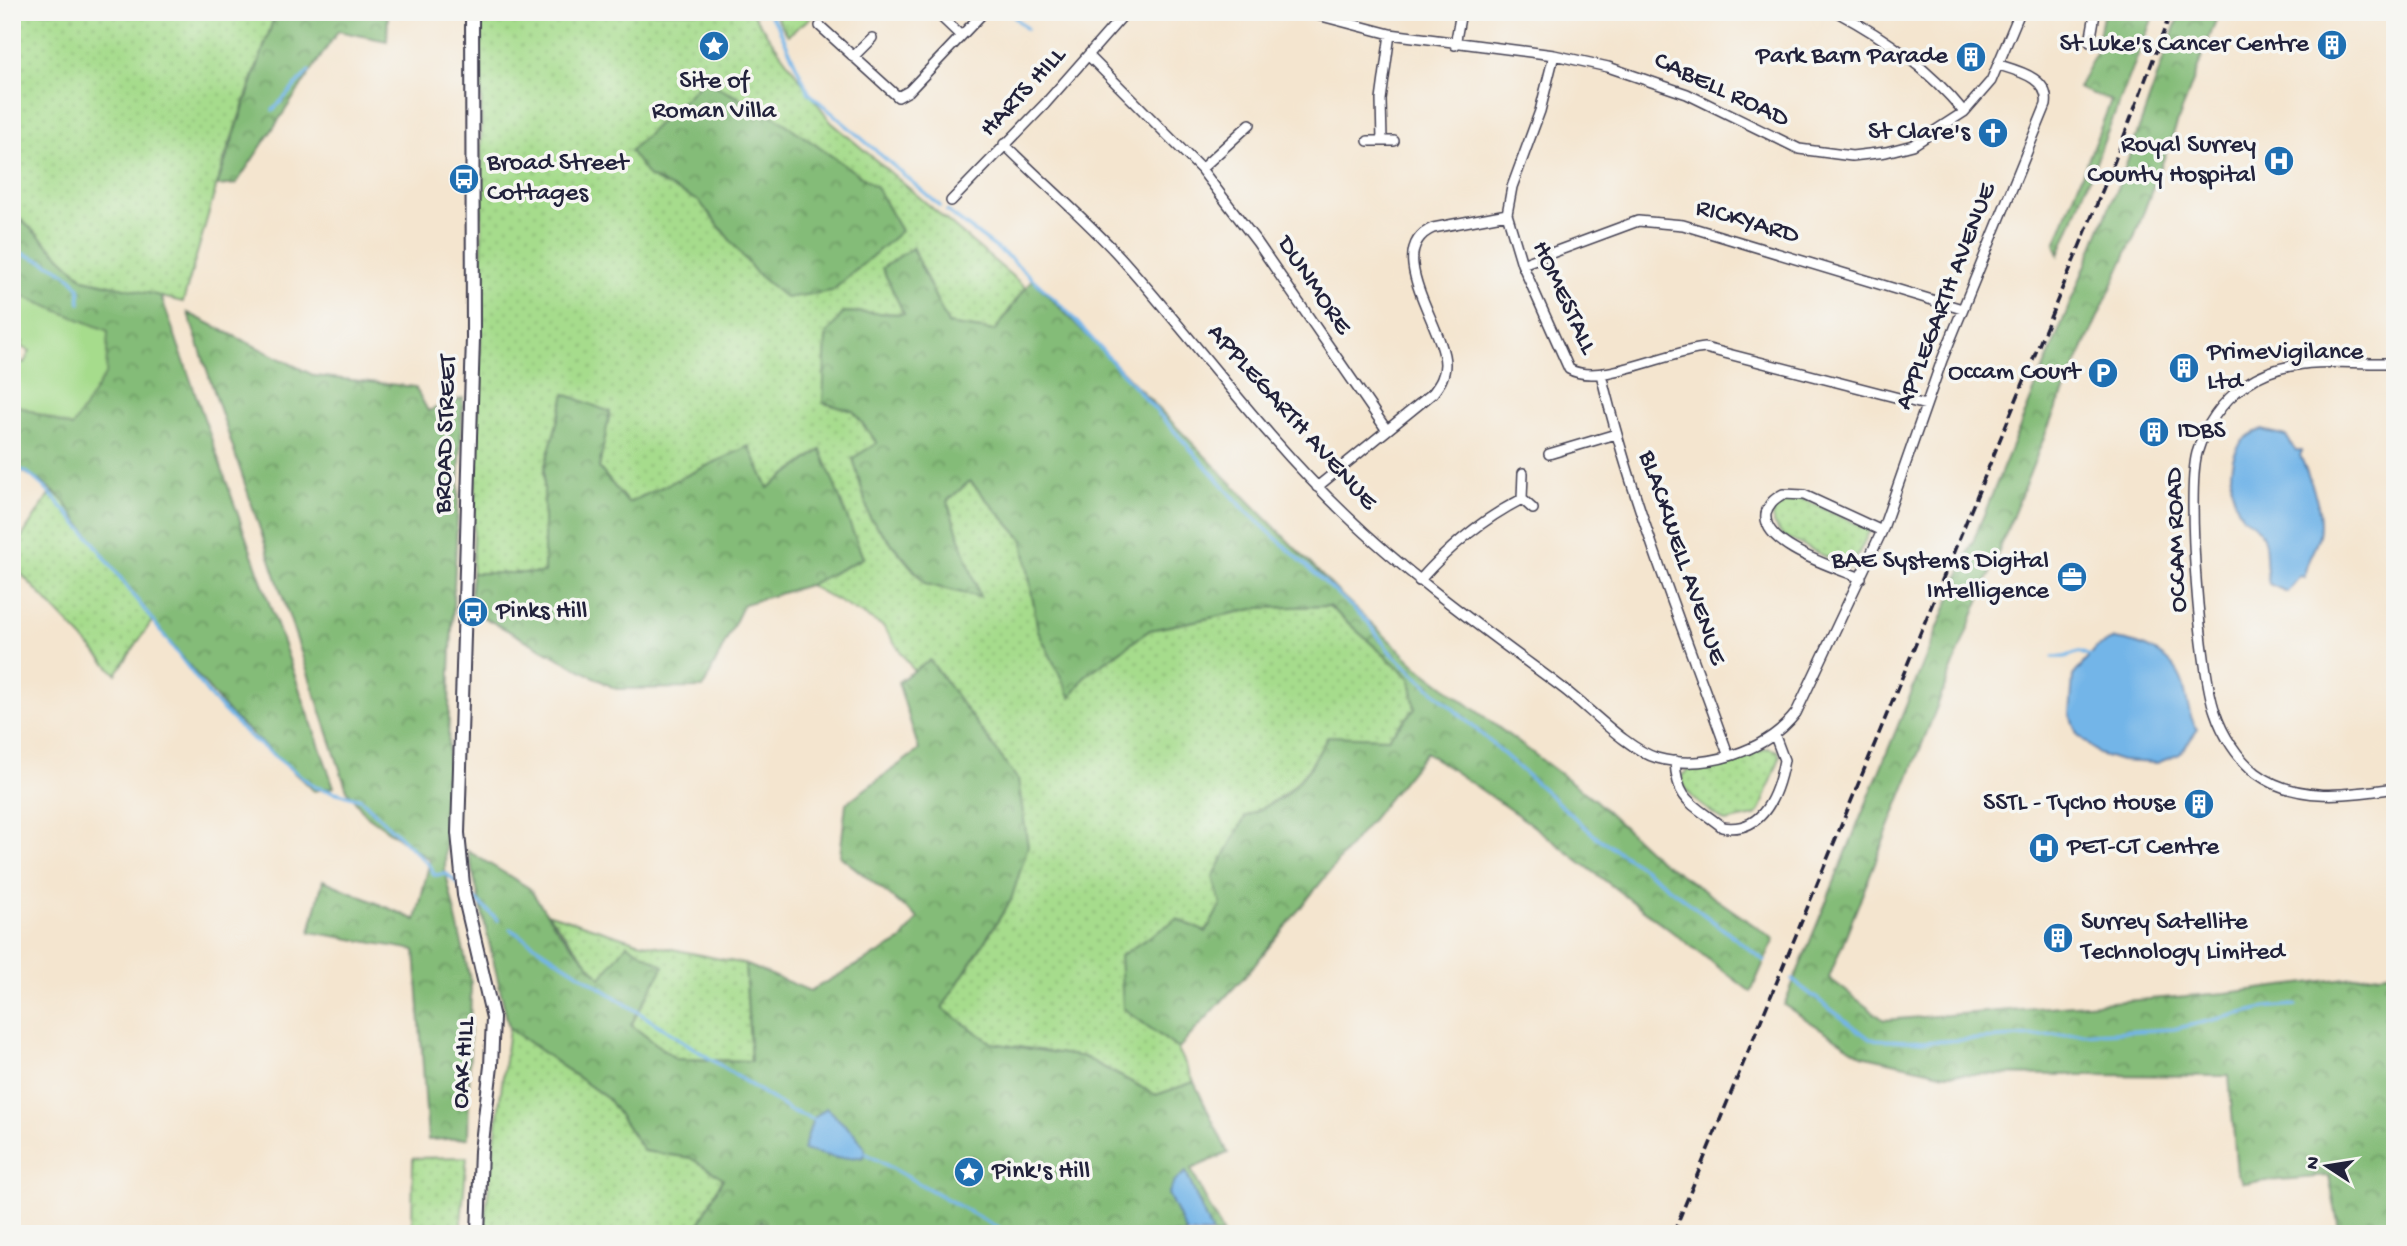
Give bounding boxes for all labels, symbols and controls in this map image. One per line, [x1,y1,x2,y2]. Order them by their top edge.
building icon: St Luke's Cancer Centre [2315,28,2349,62]
place icon: Site of Roman Villa [697,29,731,63]
place label: St Luke's Cancer Centre [2060,30,2310,61]
street label: HARTS HILL [974,40,1075,145]
building icon: Park Barn Parade [1954,40,1988,74]
place label: Park Barn Parade [1755,42,1949,73]
street label: CABELL ROAD [1648,46,1794,136]
place label: Site of Roman Villa [652,67,778,128]
church icon: St Clare's [1976,116,2010,150]
place label: St Clare's [1868,118,1971,149]
place label: Royal Surrey County Hospital [2087,131,2256,192]
hospital icon: Royal Surrey County Hospital [2262,144,2296,178]
place label: Broad Street Cottages [486,149,631,210]
bus stop icon: Broad Street Cottages [447,162,481,196]
street label: APPLEGARTH AVENUE [1889,179,2005,415]
street label: RICKYARD [1692,193,1802,253]
street label: DUNMORE [1268,229,1358,342]
street label: HOMESTALL [1523,237,1603,361]
street label: APPLEGARTH AVENUE [1199,318,1383,518]
place label: PrimeVigilance Ltd [2206,338,2364,399]
building icon: PrimeVigilance Ltd [2167,351,2201,385]
street label: BROAD STREET [429,353,465,515]
parking icon: Occam Court [2086,356,2120,390]
place label: Occam Court [1948,358,2082,389]
building icon: IDBS [2137,415,2171,449]
place label: IDBS [2177,417,2226,448]
street label: BLACKWELL AVENUE [1630,446,1732,670]
street label: OCCAM ROAD [2160,467,2196,613]
place label: BAE Systems Digital Intelligence [1831,547,2050,608]
office icon: BAE Systems Digital Intelligence [2055,560,2089,594]
bus stop icon: Pinks Hill [456,595,490,629]
place label: Pinks Hill [495,597,588,628]
building icon: SSTL - Tycho House [2182,787,2216,821]
place label: SSTL - Tycho House [1983,789,2177,820]
hospital icon: PET-CT Centre [2027,831,2061,865]
place label: PET-CT Centre [2066,833,2220,864]
place label: Surrey Satellite Technology Limited [2079,908,2286,969]
building icon: Surrey Satellite Technology Limited [2041,921,2075,955]
street label: OAK HILL [446,1015,484,1110]
north arrow [2292,1130,2362,1200]
place icon: Pink's Hill [952,1155,986,1189]
text: N [2301,1155,2326,1172]
place label: Pink's Hill [991,1157,1090,1188]

